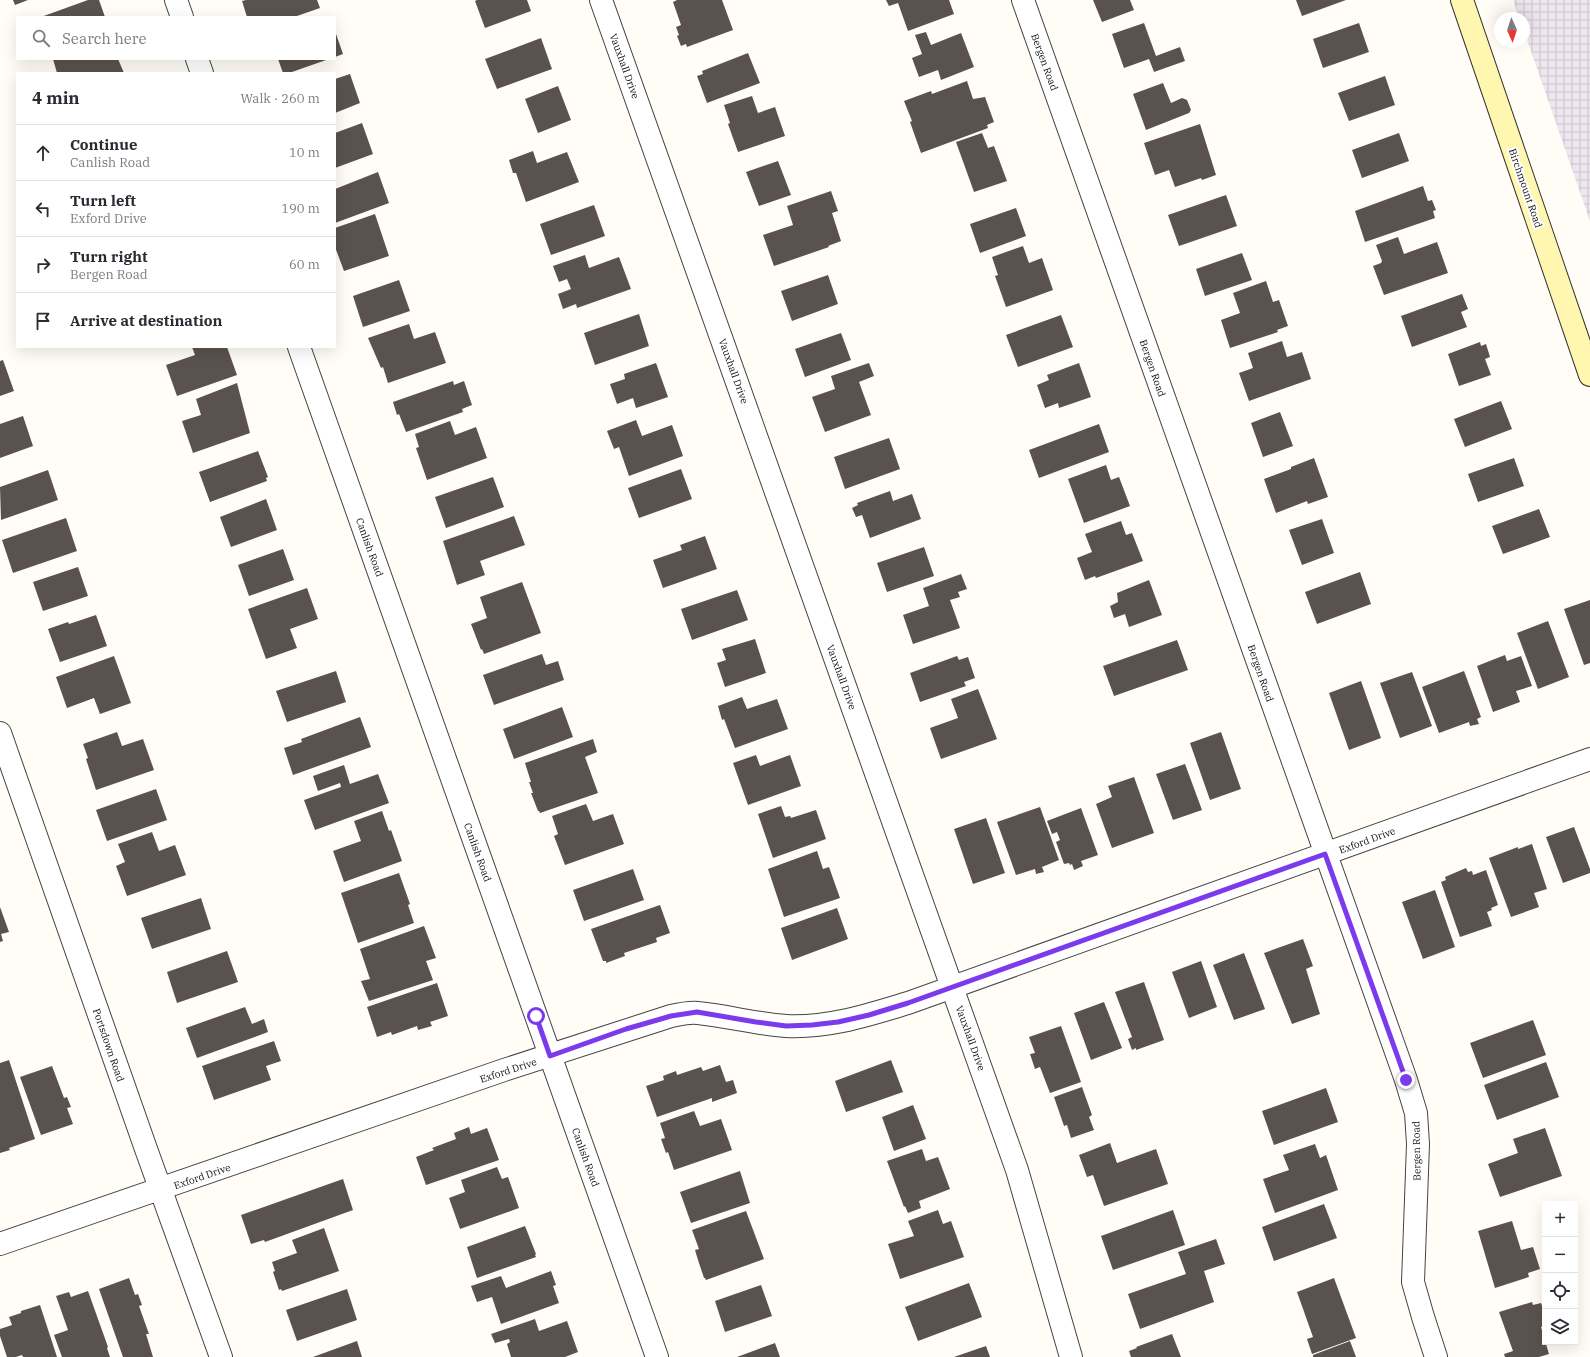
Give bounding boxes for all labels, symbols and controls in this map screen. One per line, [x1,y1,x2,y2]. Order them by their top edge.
north arrow [1494,12,1530,48]
search box [16,16,336,60]
icon: search [30,27,52,49]
text: Search here [62,29,147,48]
street label: Vauxhall Drive [607,32,642,101]
street label: Bergen Road [1028,32,1061,92]
text: 4 min [32,87,80,109]
text: Walk · 260 m [241,90,320,107]
text: Continue [70,135,137,154]
icon: ahead [32,142,54,164]
text: 10 m [289,144,320,161]
street label: Birchmount Road [1506,147,1545,230]
text: Canlish Road [70,154,150,171]
text: Turn left [70,191,136,210]
icon: left [32,198,54,220]
text: 190 m [281,200,320,217]
text: Exford Drive [70,210,147,227]
text: Turn right [70,247,148,266]
icon: right [32,254,54,276]
text: 60 m [289,256,320,273]
text: Bergen Road [70,266,148,283]
icon: arrive [32,310,54,332]
text: Arrive at destination [70,311,222,330]
street label: Vauxhall Drive [716,337,751,406]
street label: Bergen Road [1137,338,1168,399]
street label: Canlish Road [353,516,386,578]
street label: Vauxhall Drive [824,643,859,712]
street label: Bergen Road [1245,643,1276,704]
street label: Canlish Road [461,821,494,883]
street label: Exford Drive [1337,824,1397,857]
street label: Vauxhall Drive [953,1004,988,1073]
street label: Portsdown Road [90,1007,127,1084]
route start [527,1007,545,1025]
street label: Exford Drive [478,1055,538,1086]
route end [1397,1071,1415,1089]
street label: Bergen Road [1409,1121,1424,1181]
street label: Canlish Road [569,1126,602,1188]
street label: Exford Drive [172,1161,232,1192]
map controls [1542,1201,1578,1345]
button: + [1542,1201,1578,1237]
button: − [1542,1237,1578,1273]
button: locate [1542,1273,1578,1309]
button: layers [1542,1309,1578,1345]

